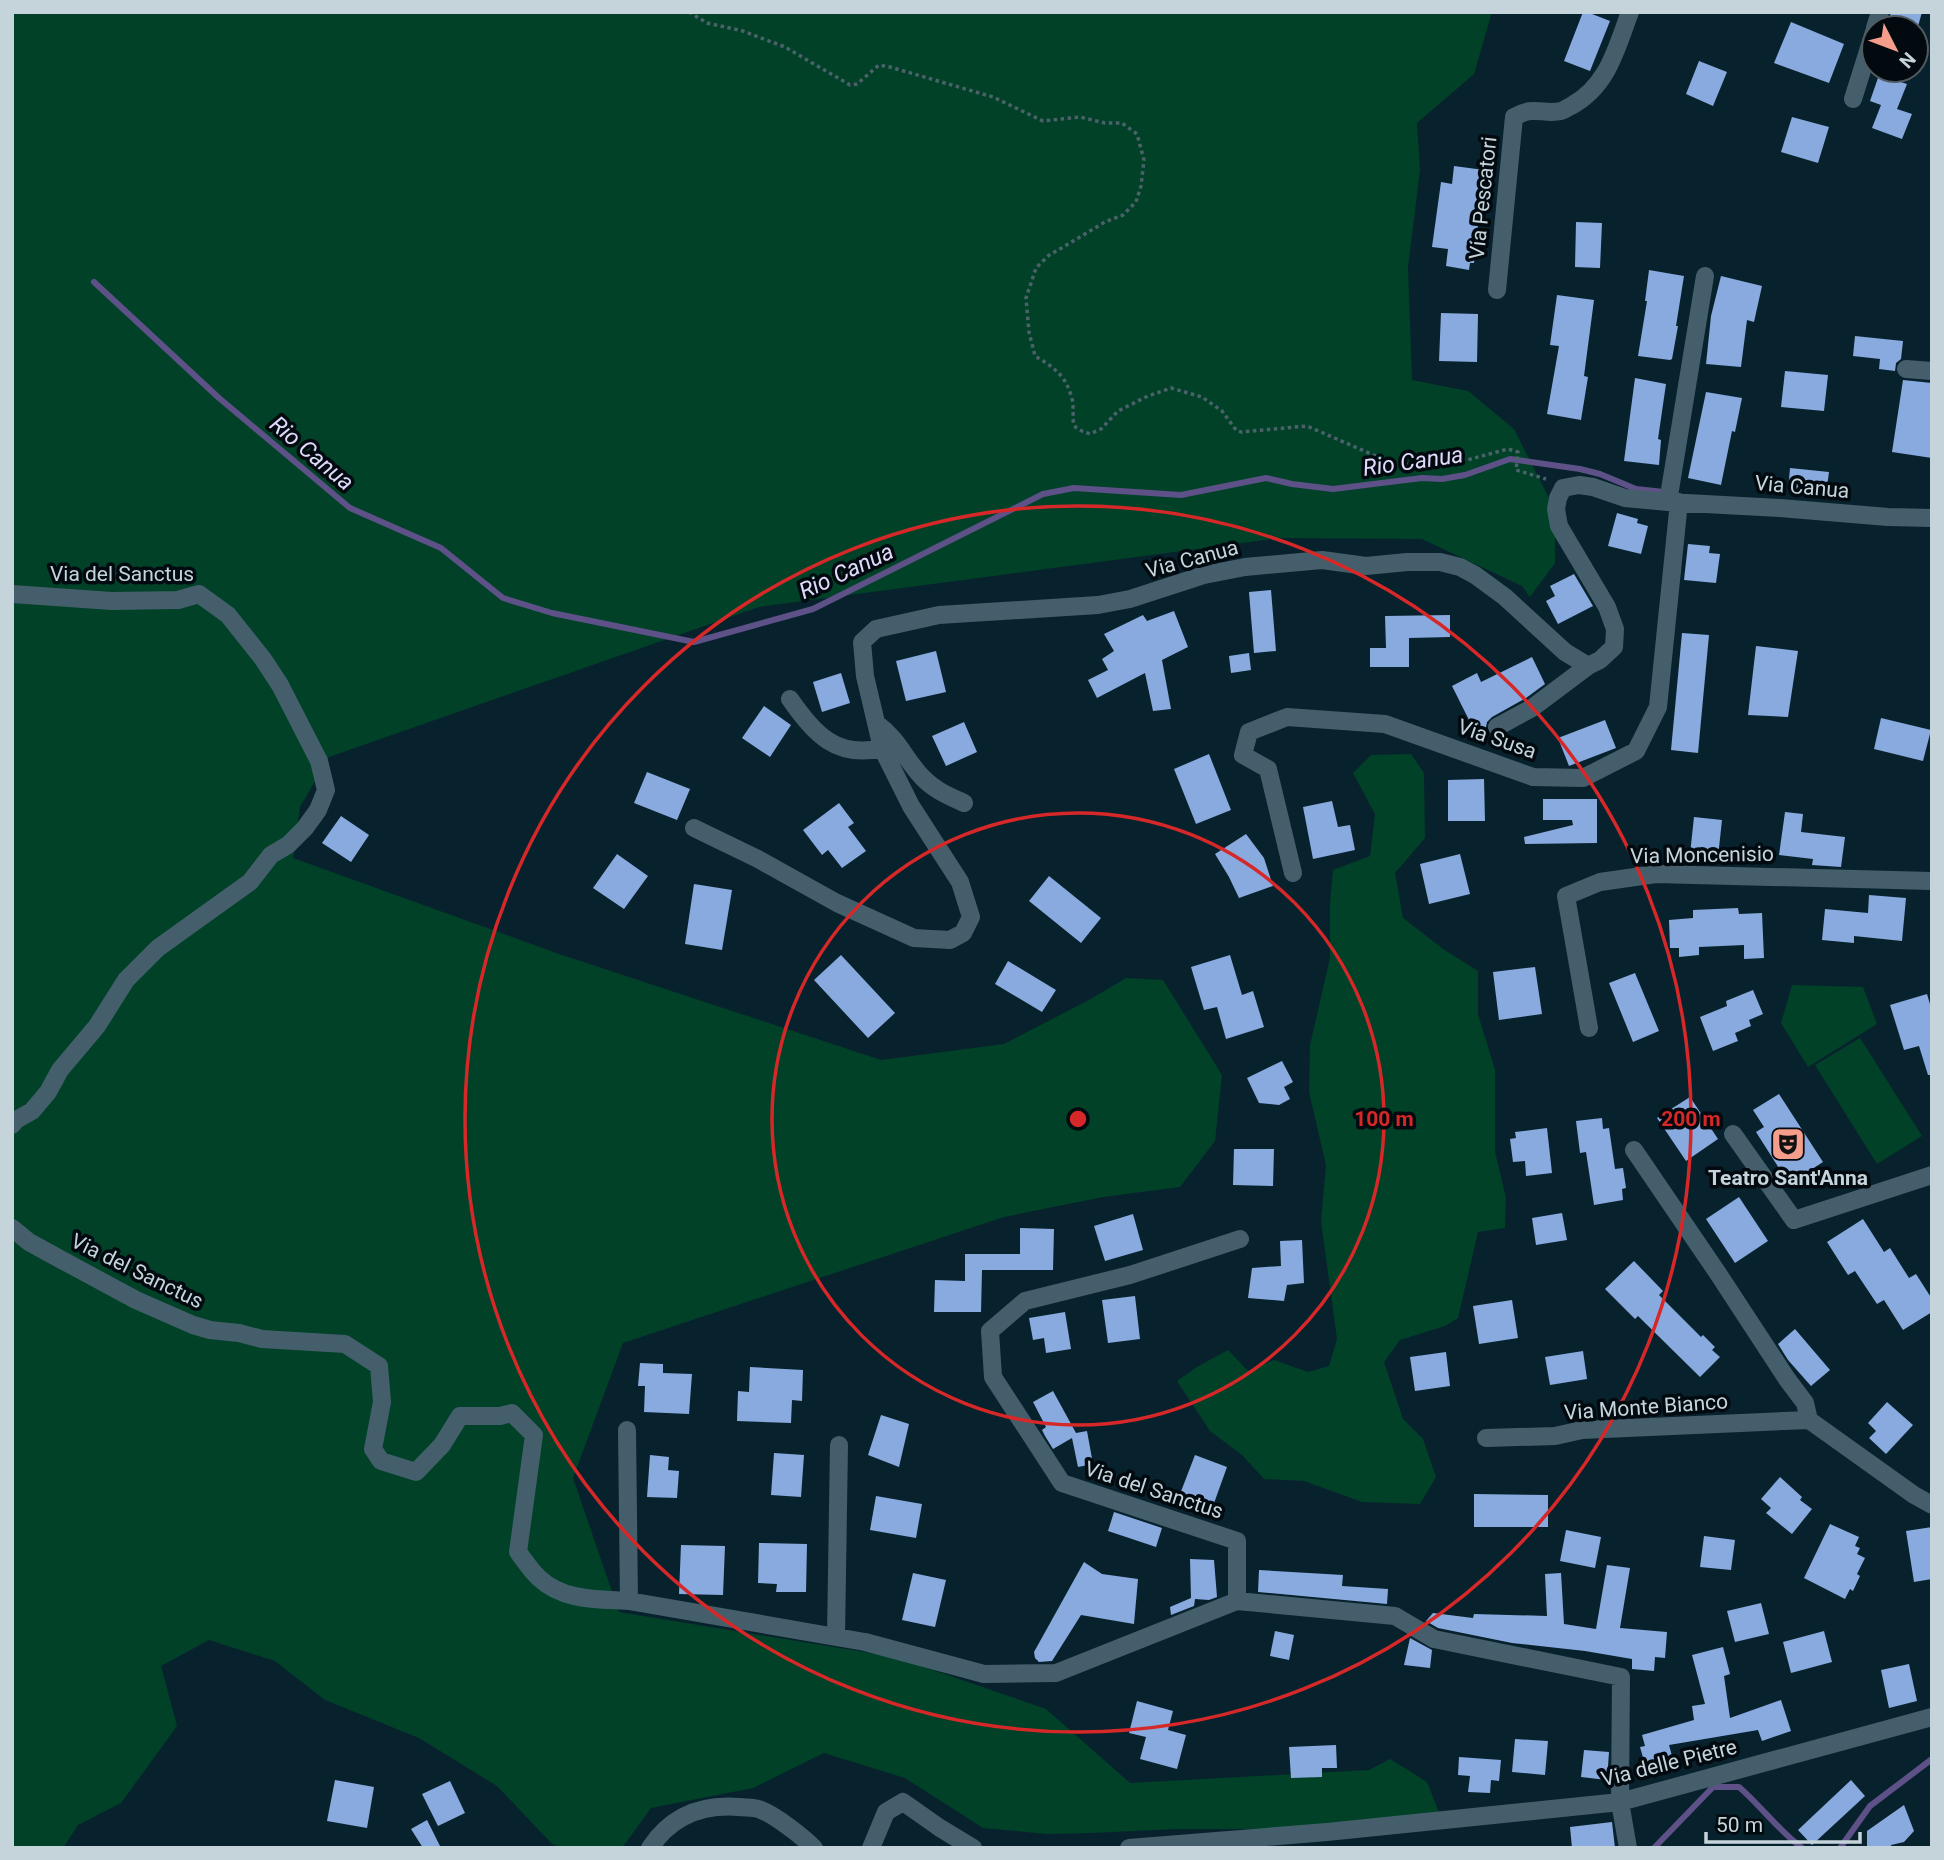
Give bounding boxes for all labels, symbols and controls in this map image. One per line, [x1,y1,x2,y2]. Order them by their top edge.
north arrow [1860,14,1930,84]
text: N [1894,47,1920,73]
street label: Via Pescatori [1465,135,1501,261]
water label: Rio Canua [264,411,359,496]
water label: Rio Canua [1361,441,1465,482]
street label: Via Canua [1754,471,1850,503]
street label: Via Canua [1143,535,1241,583]
water label: Rio Canua [795,538,898,605]
street label: Via del Sanctus [50,562,194,586]
street label: Via Susa [1455,714,1539,764]
street label: Via Moncenisio [1630,842,1774,868]
centre of rings [1066,1107,1090,1131]
text: 100 m [1354,1107,1414,1131]
text: 200 m [1661,1107,1721,1131]
theatre icon: Teatro Sant'Anna [1769,1125,1807,1163]
place label: Teatro Sant'Anna [1708,1166,1868,1190]
street label: Via del Sanctus [67,1229,207,1313]
street label: Via Monte Bianco [1563,1389,1729,1425]
street label: Via del Sanctus [1082,1456,1226,1524]
street label: Via delle Pietre [1599,1735,1739,1791]
scale bar [1706,1800,1860,1844]
text: 50 m [1716,1813,1763,1837]

